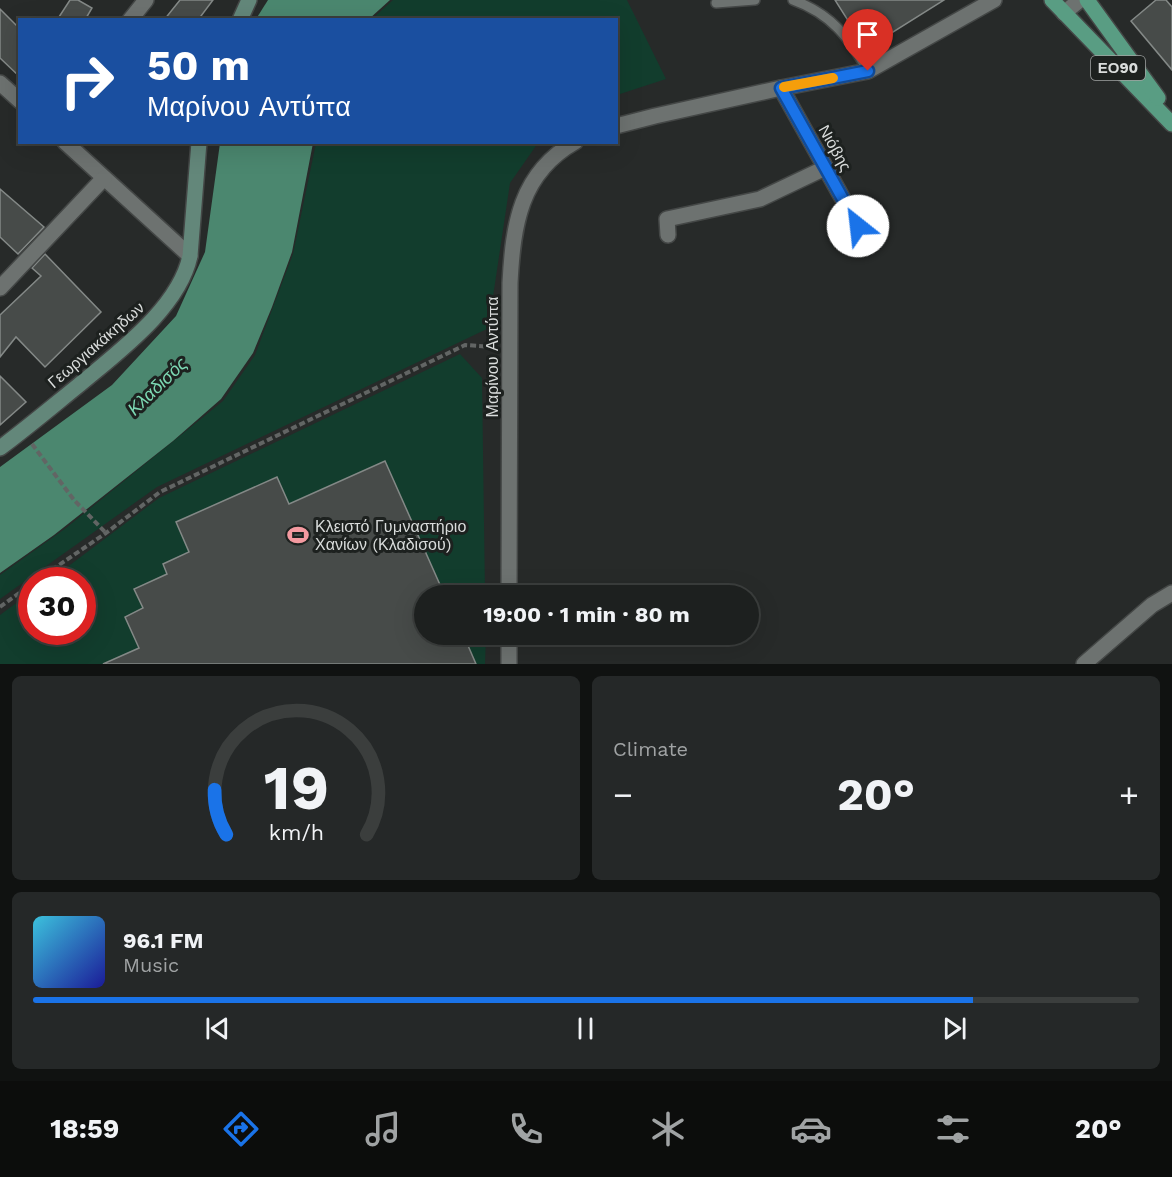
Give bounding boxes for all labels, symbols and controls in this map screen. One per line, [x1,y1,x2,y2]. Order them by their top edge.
pin [842,9,893,71]
icon: arrive [851,18,884,51]
text: 50 m [147,41,250,90]
icon: right [48,42,126,120]
road number: ΕΟ90 [1091,56,1145,80]
text: Μαρίνου Αντύπα [147,91,351,123]
street label: Νιόβης [815,122,856,175]
position arrow [826,194,890,258]
street label: Μαρίνου Αντύπα [483,297,502,417]
street label: Γεωργιακάκηδων [44,298,148,392]
water label: Κλαδισός [123,352,191,419]
place label: Κλειστό Γυμναστήριο Χανίων (Κλαδισού) [315,517,466,554]
sports icon: Κλειστό Γυμναστήριο Χανίων (Κλαδισού) [286,523,310,547]
speed limit sign: 30 [18,567,96,645]
text: 19:00 · 1 min · 80 m [483,602,690,627]
text: Climate [613,737,688,761]
text: 19 [263,751,329,824]
text: 20° [837,768,915,821]
text: − [613,775,633,814]
text: + [1119,775,1139,814]
text: km/h [268,820,324,845]
text: 96.1 FM [123,928,204,953]
text: Music [123,953,179,977]
icon: previous [201,1012,234,1045]
icon: pause [569,1012,602,1045]
icon: next [938,1012,971,1045]
icon: directions [220,1108,262,1150]
icon: music [362,1108,404,1150]
icon: phone [505,1108,547,1150]
icon: climate [647,1108,689,1150]
icon: car [790,1108,832,1150]
icon: filters [932,1108,974,1150]
text: 18:59 [50,1113,119,1145]
text: 20° [1075,1113,1122,1145]

